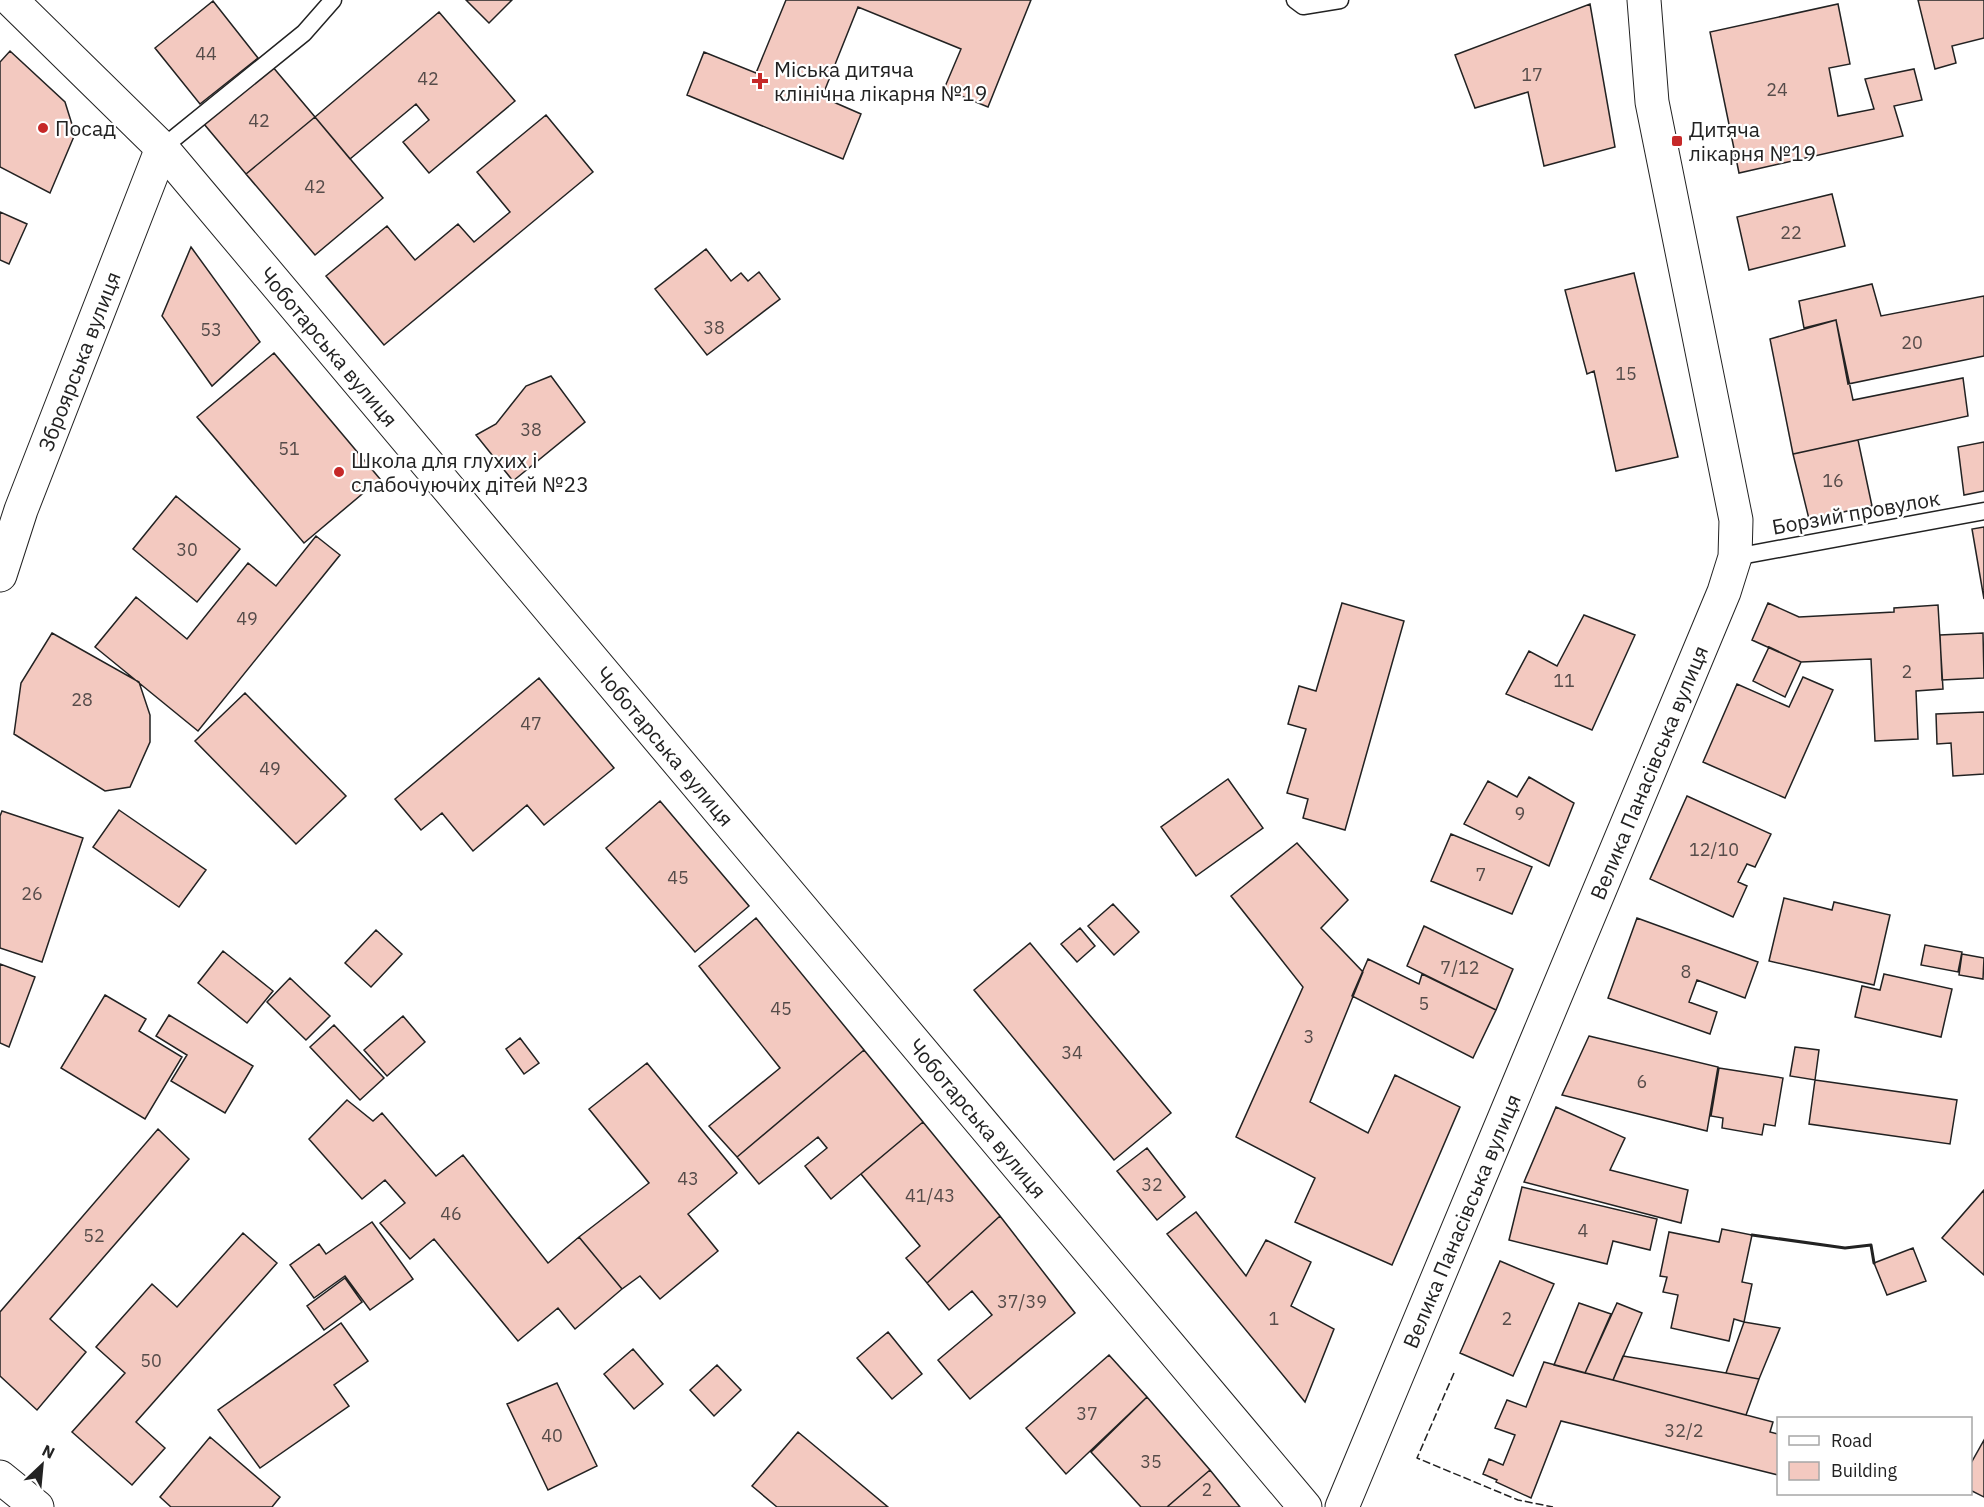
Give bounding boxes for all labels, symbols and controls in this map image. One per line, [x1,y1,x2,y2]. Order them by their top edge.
house number: 44 [195,42,217,65]
place label: Міська дитяча клінічна лікарня №19 [774,55,987,107]
house number: 17 [1521,63,1543,86]
house number: 42 [417,67,439,90]
marker: Міська дитяча клінічна лікарня №19 [751,72,769,90]
house number: 24 [1766,78,1788,101]
house number: 42 [248,109,270,132]
place label: Посад [55,114,116,142]
place label: Дитяча лікарня №19 [1689,115,1816,167]
marker: Посад [36,121,50,135]
marker: Дитяча лікарня №19 [1670,134,1684,148]
house number: 42 [304,175,326,198]
house number: 22 [1780,221,1802,244]
street label: Чоботарська вулиця [254,261,404,432]
street label: Зброярська вулиця [31,267,127,455]
house number: 38 [703,316,725,339]
house number: 53 [200,318,222,341]
house number: 20 [1901,331,1923,354]
house number: 15 [1615,362,1637,385]
house number: 38 [520,418,542,441]
house number: 51 [278,437,300,460]
place label: Школа для глухих і слабочуючих дітей №23 [351,446,589,498]
marker: Школа для глухих і слабочуючих дітей №23 [332,465,346,479]
house number: 16 [1822,469,1844,492]
street label: Борзий провулок [1770,483,1942,541]
house number: 30 [176,538,198,561]
house number: 49 [236,607,258,630]
street label: Велика Панасівська вулиця [1583,641,1714,904]
street label: Чоботарська вулиця [590,660,740,832]
house number: 2 [1902,660,1912,683]
house number: 11 [1553,669,1575,692]
house number: 28 [71,688,93,711]
house number: 47 [520,712,542,735]
house number: 49 [259,757,281,780]
house number: 9 [1515,802,1525,825]
house number: 12/10 [1689,838,1739,861]
house number: 7 [1476,863,1486,886]
house number: 45 [667,866,689,889]
house number: 26 [21,882,43,905]
house number: 7/12 [1440,956,1480,979]
house number: 8 [1681,960,1691,983]
house number: 5 [1419,992,1429,1015]
house number: 45 [770,997,792,1020]
house number: 3 [1304,1025,1314,1048]
street label: Чоботарська вулиця [903,1032,1053,1204]
house number: 34 [1061,1041,1083,1064]
house number: 6 [1637,1070,1647,1093]
street label: Велика Панасівська вулиця [1396,1090,1527,1352]
house number: 43 [677,1167,699,1190]
house number: 32 [1141,1173,1163,1196]
house number: 41/43 [905,1184,955,1207]
house number: 46 [440,1202,462,1225]
house number: 4 [1578,1219,1589,1242]
house number: 52 [83,1224,105,1247]
house number: 37/39 [997,1290,1047,1313]
house number: 1 [1269,1307,1279,1330]
house number: 2 [1502,1307,1512,1330]
house number: 50 [140,1349,162,1372]
house number: 37 [1076,1402,1098,1425]
legend [1777,1417,1972,1495]
house number: 32/2 [1664,1419,1704,1442]
house number: 40 [541,1424,563,1447]
text: Road [1831,1429,1872,1452]
north arrow [12,1435,72,1495]
text: N [39,1440,58,1463]
house number: 35 [1140,1450,1162,1473]
text: Building [1831,1459,1898,1482]
house number: 2 [1202,1478,1212,1501]

